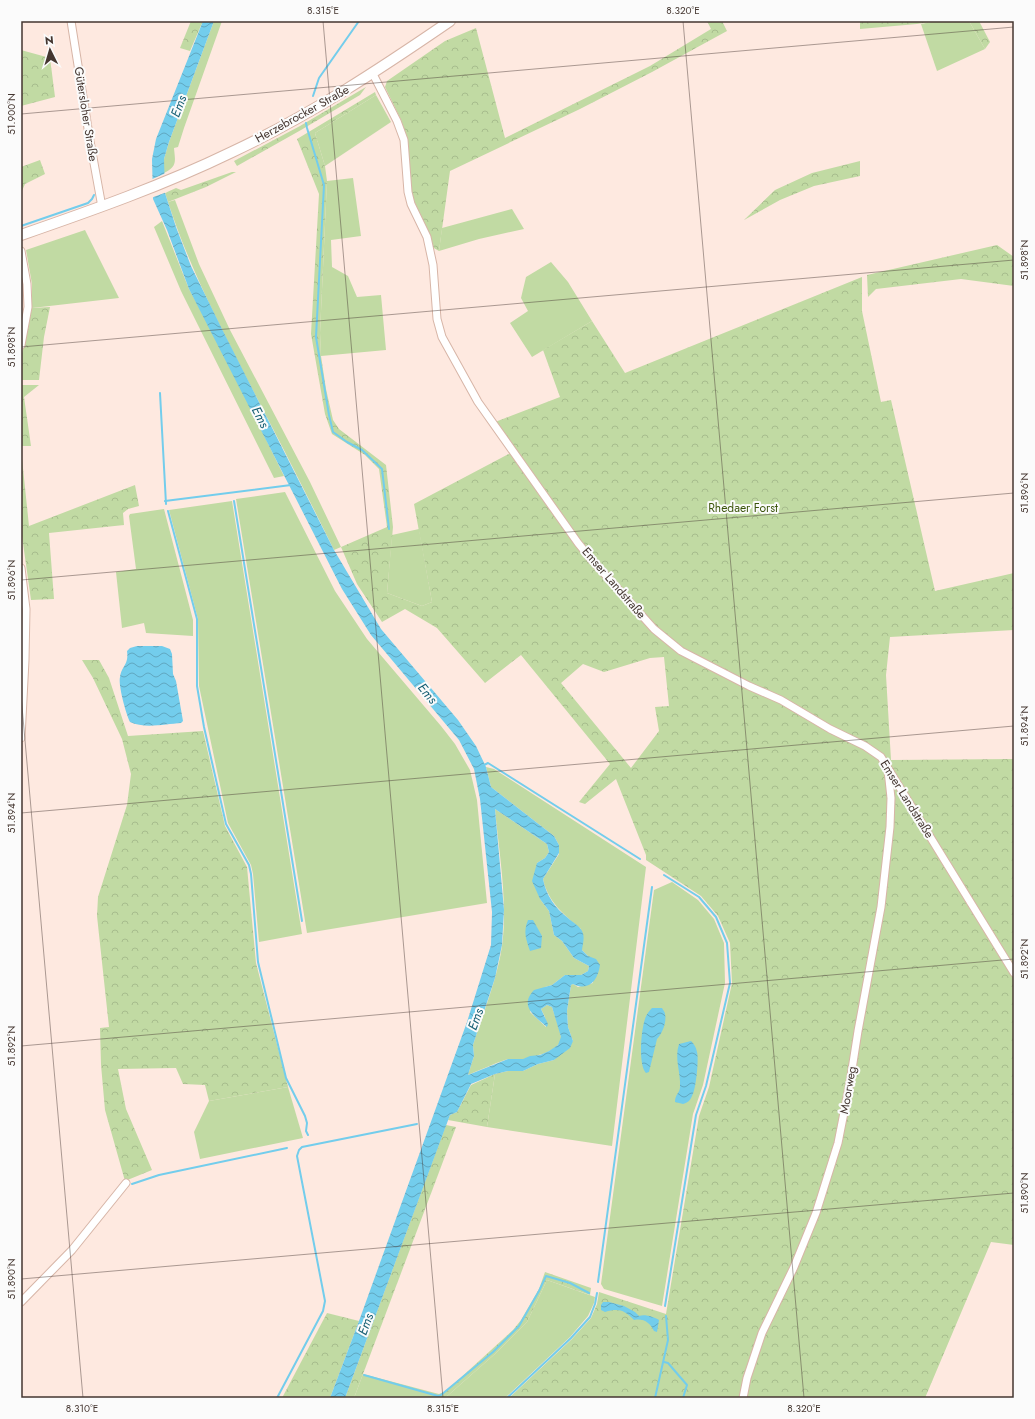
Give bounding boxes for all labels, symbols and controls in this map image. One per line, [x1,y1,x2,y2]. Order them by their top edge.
text: 8.315°E [307,3,339,18]
text: 8.320°E [666,3,700,18]
north arrow [30,30,70,70]
text: N [44,32,54,48]
street label: Gütersloher Straße [70,65,102,163]
street label: Herzebrocker Straße [252,81,352,147]
water label: Ems [166,92,192,120]
text: 51.900°N [4,93,19,135]
text: 51.898°N [1017,240,1032,280]
text: 51.898°N [4,327,19,367]
water label: Ems [247,403,274,432]
text: 51.896°N [1017,473,1032,513]
park label: Rhedaer Forst [708,499,778,517]
street label: Emser Landstraße [578,543,650,623]
text: 51.896°N [4,560,19,600]
water label: Ems [413,679,443,709]
text: 51.894°N [1017,706,1032,746]
street label: Emser Landstraße [876,756,938,842]
text: 51.894°N [4,793,19,833]
text: 51.892°N [1017,939,1032,979]
water label: Ems [463,1005,488,1033]
text: 51.892°N [4,1026,19,1066]
street label: Moorweg [835,1065,861,1115]
text: 51.890°N [1017,1173,1032,1213]
text: 51.890°N [4,1259,19,1299]
water label: Ems [353,1310,378,1338]
text: 8.310°E [66,1401,98,1416]
text: 8.315°E [427,1401,459,1416]
text: 8.320°E [787,1401,821,1416]

